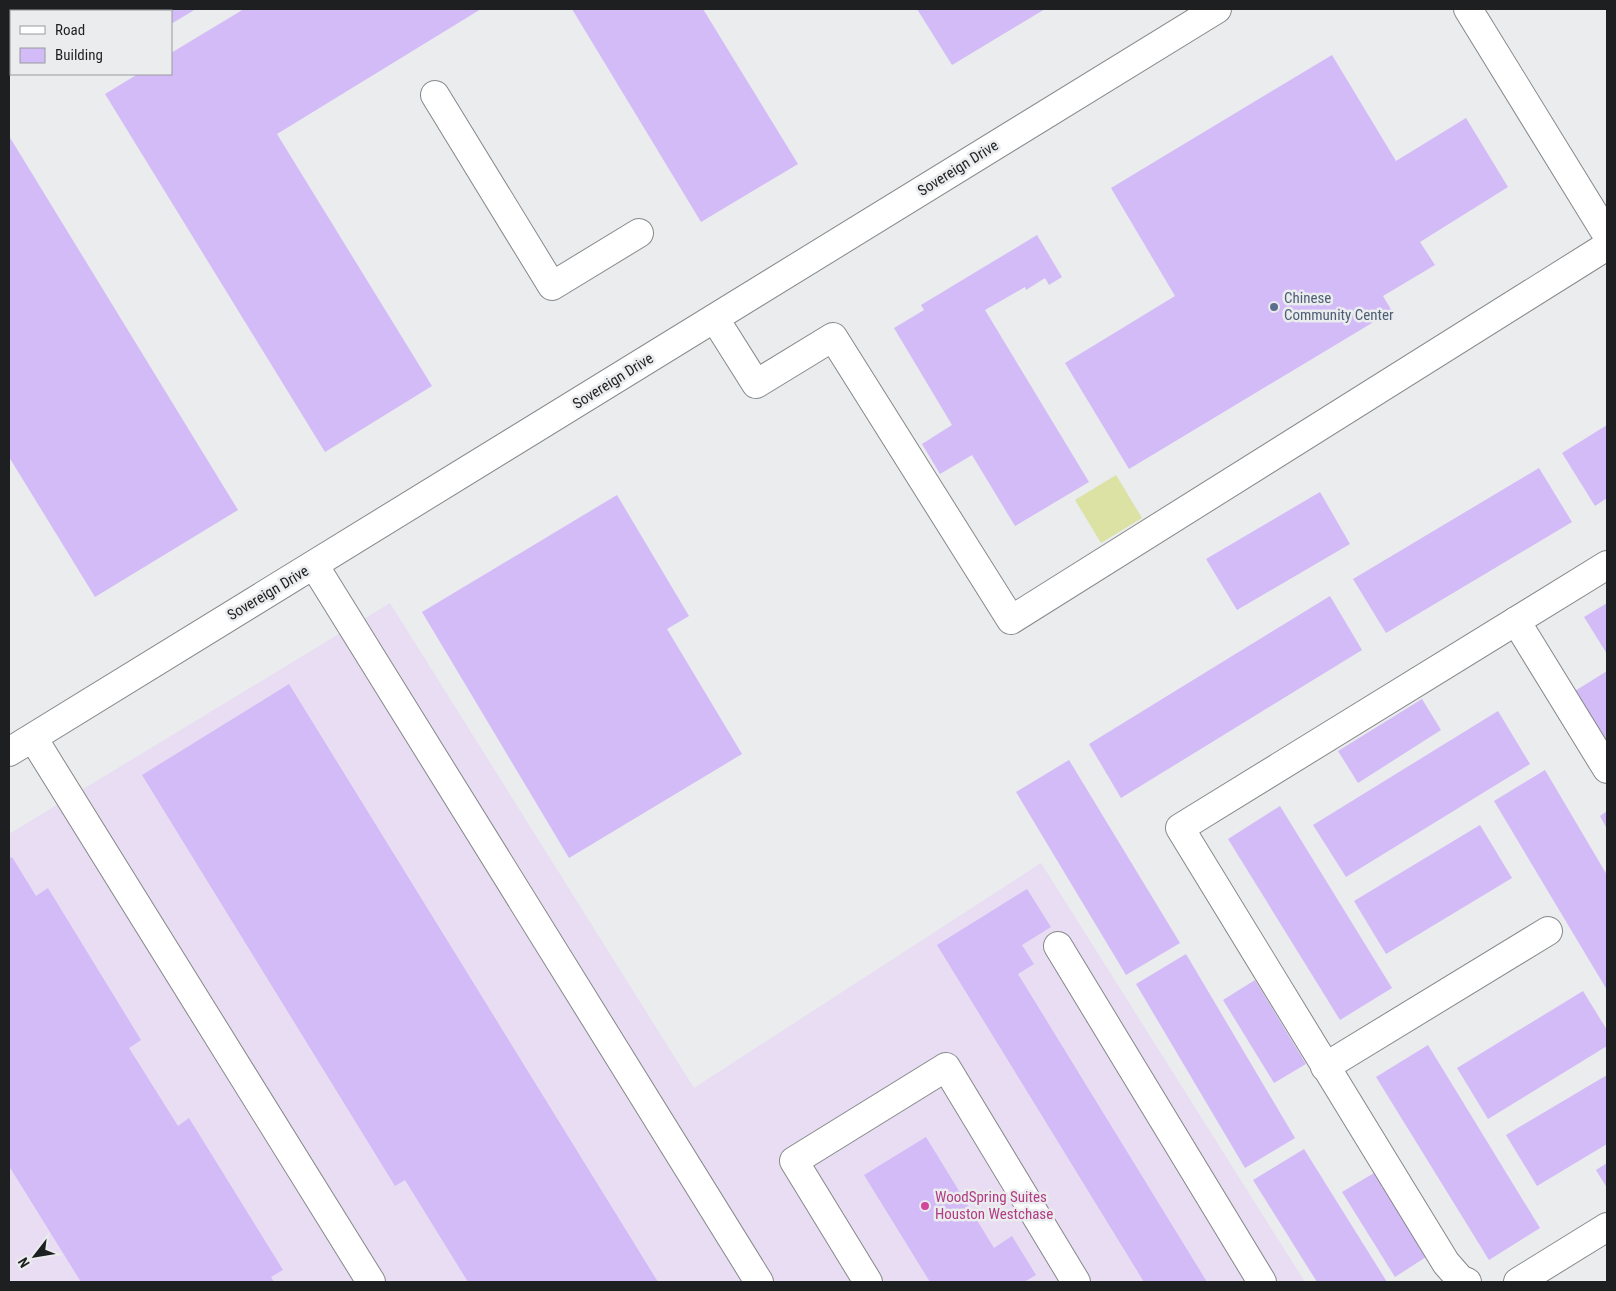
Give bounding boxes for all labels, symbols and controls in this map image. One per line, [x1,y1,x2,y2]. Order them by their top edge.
legend [10,10,172,75]
text: Road [55,21,85,39]
text: Building [55,46,103,64]
street label: Sovereign Drive [914,136,1002,200]
place label: Chinese Community Center [1284,289,1394,324]
marker: Chinese Community Center [1268,301,1280,313]
street label: Sovereign Drive [569,349,657,413]
street label: Sovereign Drive [224,562,312,624]
place label: WoodSpring Suites Houston Westchase [935,1188,1053,1223]
marker: WoodSpring Suites Houston Westchase [919,1200,931,1212]
north arrow [10,1231,60,1281]
text: N [15,1255,33,1270]

